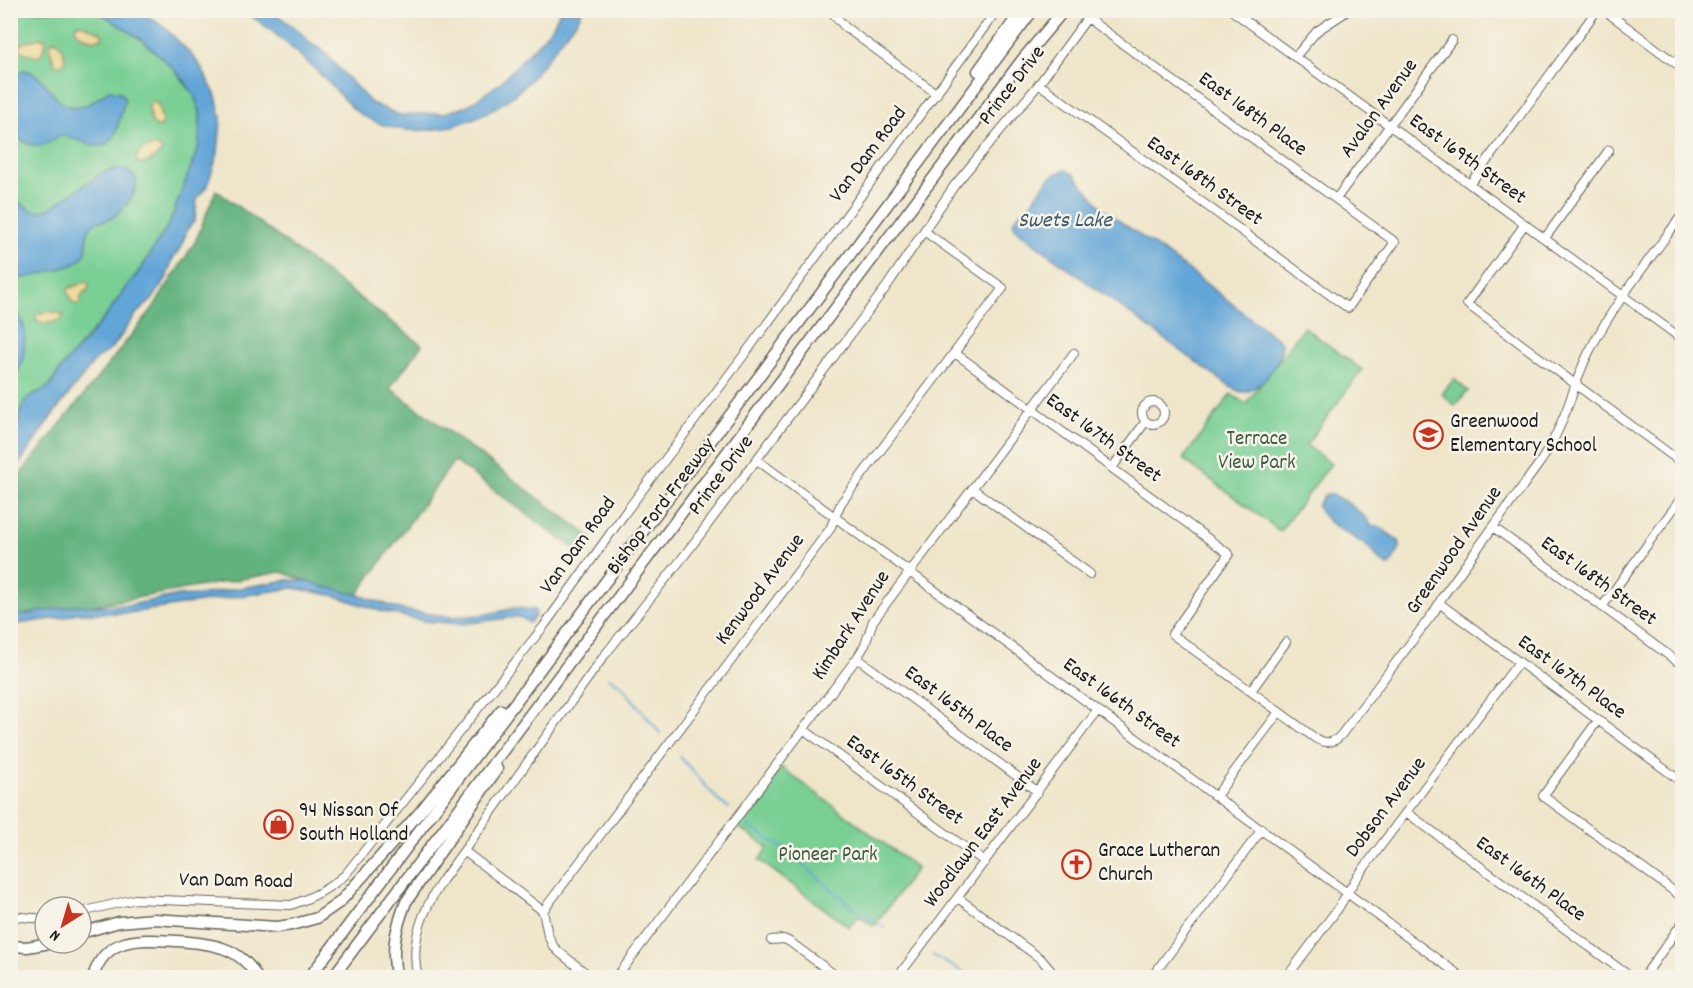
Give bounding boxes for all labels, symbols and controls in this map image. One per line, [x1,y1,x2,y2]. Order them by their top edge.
street label: Prince Drive [972,40,1054,132]
street label: Avalon Avenue [1334,53,1426,165]
street label: East 168th Place [1191,65,1313,165]
street label: Van Dam Road [823,101,915,209]
street label: East 169th Street [1402,107,1532,213]
street label: East 168th Street [1140,130,1269,235]
water label: Swets Lake [1018,206,1113,237]
street label: East 167th Street [1039,387,1167,492]
place label: Greenwood Elementary School [1450,408,1597,462]
school or university icon: Greenwood Elementary School [1413,419,1445,451]
park label: Terrace View Park [1218,425,1296,479]
street label: Prince Drive [682,430,762,522]
street label: Bishop Ford Freeway [600,432,724,582]
street label: Greenwood Avenue [1399,481,1511,621]
street label: Van Dam Road [533,491,625,601]
street label: Kenwood Avenue [709,528,813,652]
street label: East 168th Street [1534,530,1663,635]
street label: Kimbark Avenue [805,565,899,687]
street label: East 167th Place [1510,628,1632,728]
street label: East 166th Street [1056,651,1186,757]
street label: East 165th Place [897,659,1019,761]
street label: East 165th Street [839,728,969,834]
street label: Woodlawn East Avenue [917,751,1051,915]
street label: Dobson Avenue [1339,751,1435,865]
place label: 94 Nissan Of South Holland [299,797,408,851]
shop icon: 94 Nissan Of South Holland [262,808,294,840]
street label: East 166th Place [1469,830,1591,930]
place label: Grace Lutheran Church [1098,837,1220,891]
park label: Pioneer Park [778,841,878,871]
church icon: Grace Lutheran Church [1061,848,1093,880]
street label: Van Dam Road [179,866,293,898]
north arrow [33,895,93,955]
text: N [45,923,66,947]

